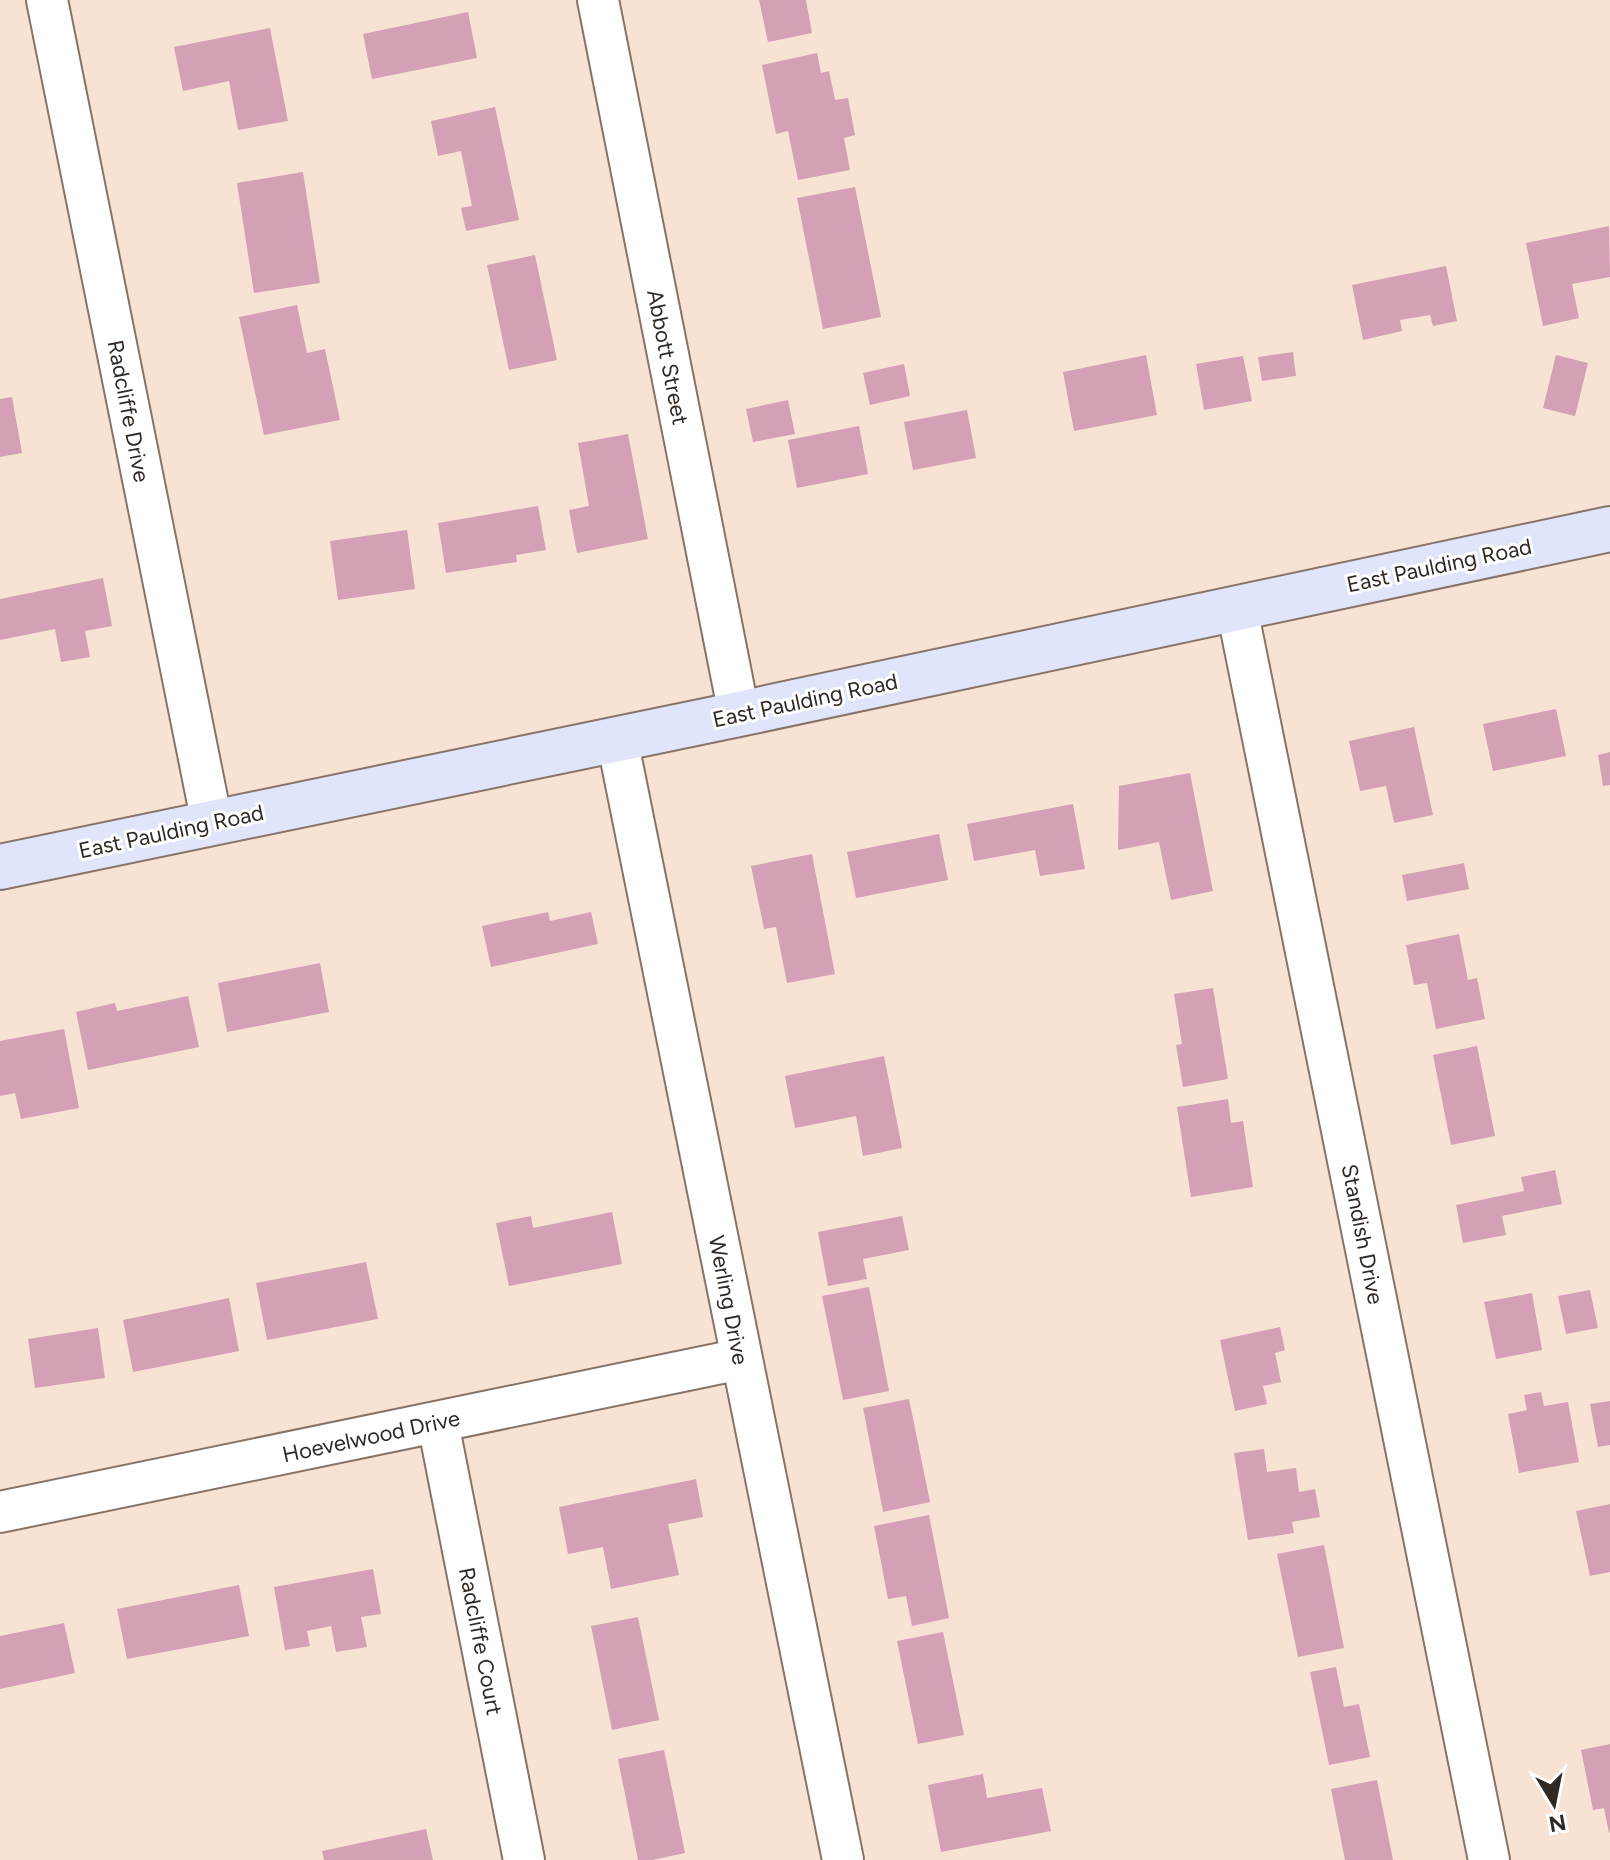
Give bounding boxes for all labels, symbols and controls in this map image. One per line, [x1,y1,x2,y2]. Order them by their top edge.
street label: Abbott Street [641,287,694,427]
street label: Radcliffe Drive [101,338,156,484]
street label: East Paulding Road [1344,533,1534,598]
street label: East Paulding Road [710,668,900,733]
street label: East Paulding Road [76,799,266,864]
street label: Standish Drive [1336,1162,1389,1306]
street label: Werling Drive [703,1233,754,1367]
street label: Hoevelwood Drive [280,1404,462,1468]
street label: Radcliffe Court [453,1565,508,1717]
north arrow [1514,1764,1594,1844]
text: N [1547,1808,1568,1838]

